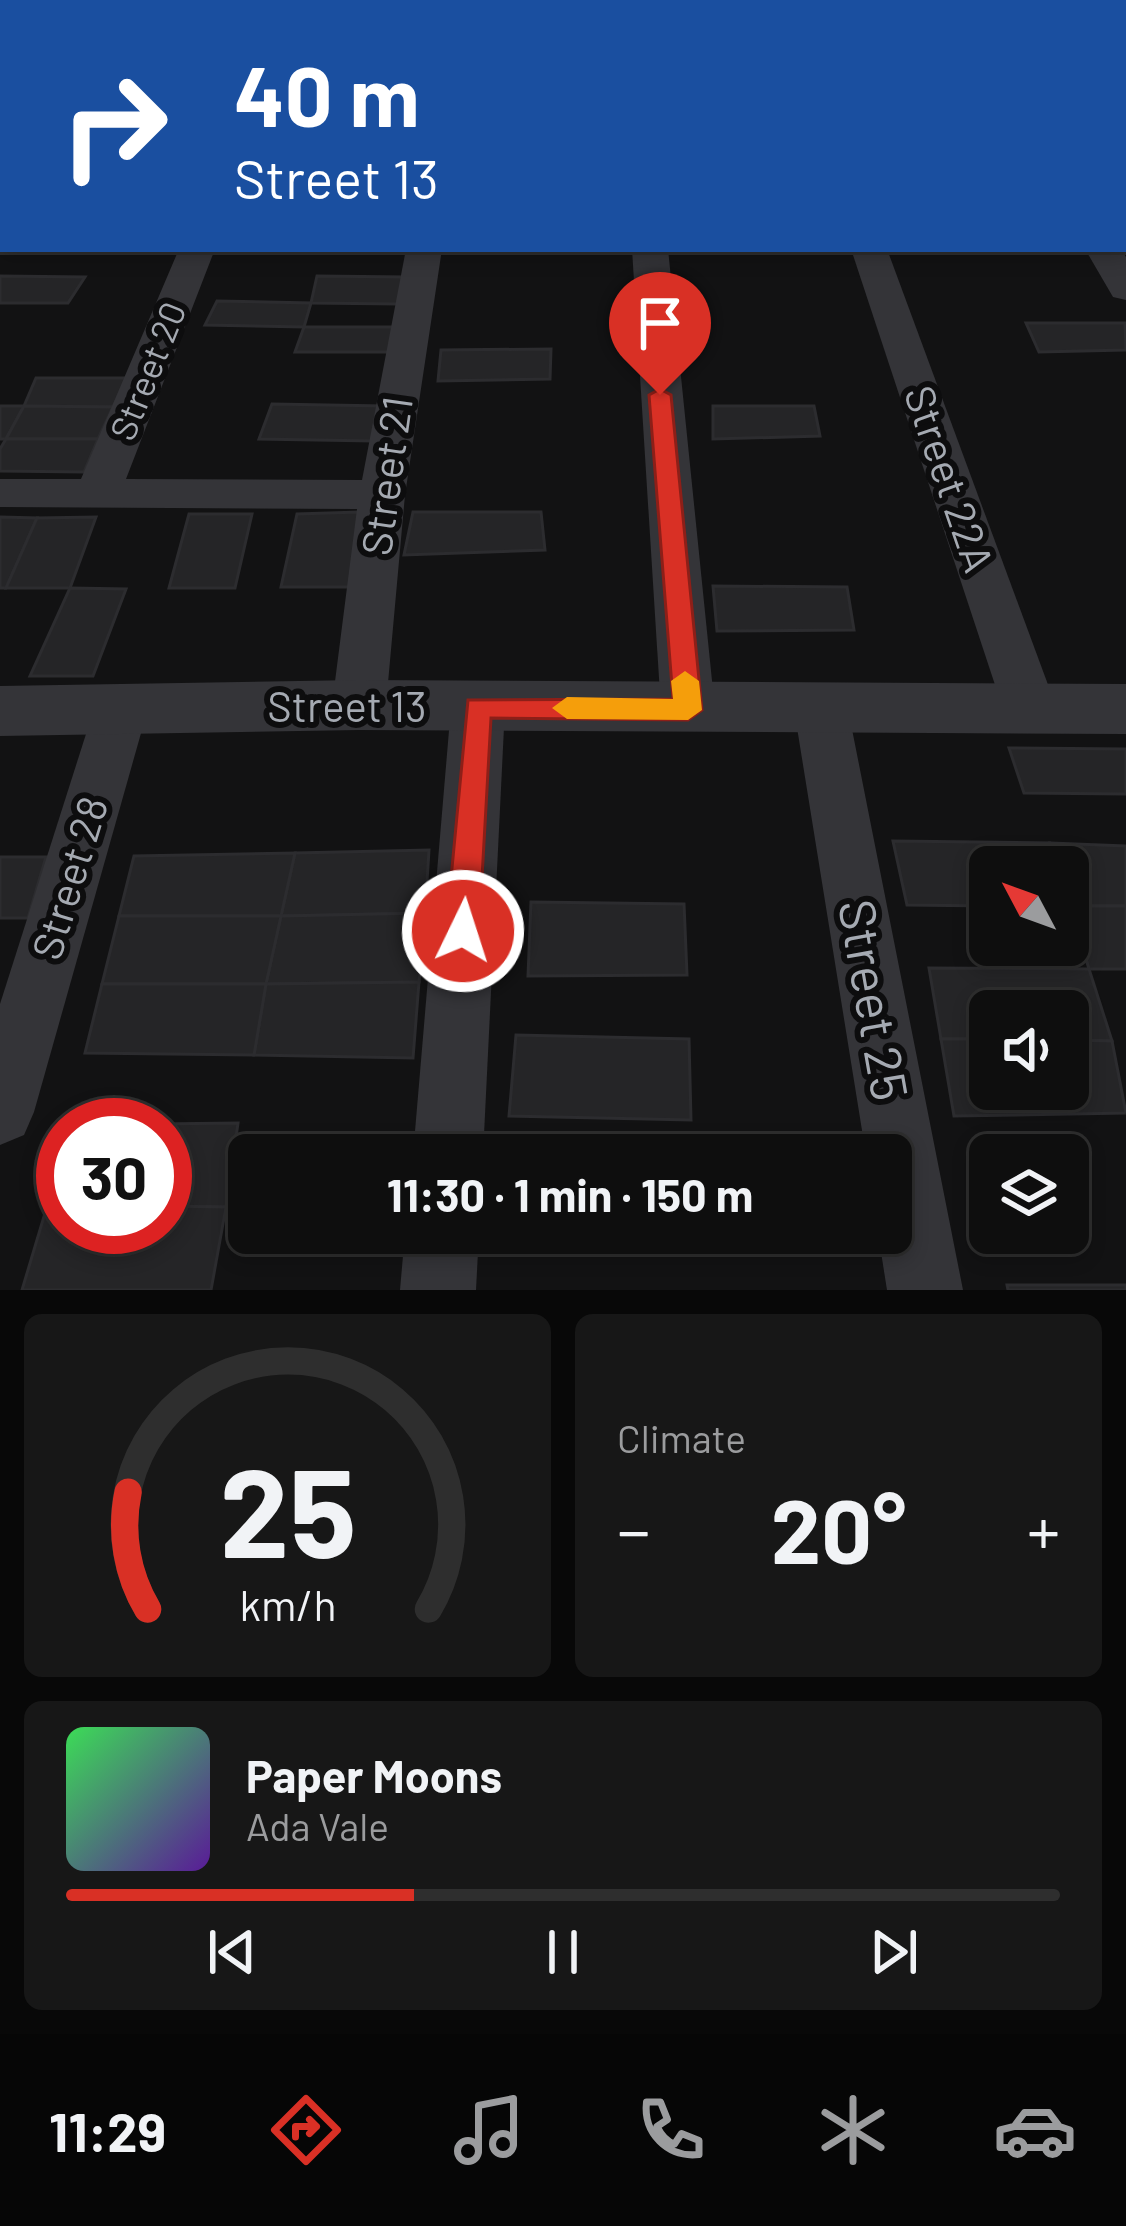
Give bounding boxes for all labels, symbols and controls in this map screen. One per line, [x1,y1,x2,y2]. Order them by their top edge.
text: 40 m [234,43,420,144]
icon: right [36,48,192,204]
text: Street 13 [234,145,439,210]
pin [609,272,711,395]
icon: arrive [627,290,693,356]
street label: Street 20 [99,295,194,446]
street label: Street 22A [896,379,1006,578]
street label: Street 21 [349,393,421,558]
street label: Street 13 [267,680,427,730]
street label: Street 28 [20,790,116,965]
north arrow [969,846,1089,966]
map controls [969,846,1089,1254]
position arrow [400,868,526,994]
street label: Street 25 [828,894,923,1105]
button: sound [969,990,1089,1110]
speed limit sign: 30 [36,1098,192,1254]
button: layers [969,1134,1089,1254]
text: 11:30 · 1 min · 150 m [387,1167,753,1221]
text: Climate [617,1414,746,1461]
text: 25 [219,1433,356,1583]
text: 20° [771,1474,906,1582]
text: − [617,1489,650,1568]
text: + [1027,1489,1060,1568]
text: km/h [239,1577,336,1629]
text: Paper Moons [246,1748,502,1802]
text: Ada Vale [246,1802,389,1849]
icon: previous [199,1919,265,1985]
icon: pause [530,1919,596,1985]
icon: next [861,1919,927,1985]
icon: directions [264,2088,348,2172]
icon: music [447,2088,531,2172]
icon: phone [629,2088,713,2172]
icon: climate [811,2088,895,2172]
icon: car [993,2088,1077,2172]
text: 11:29 [49,2098,166,2163]

